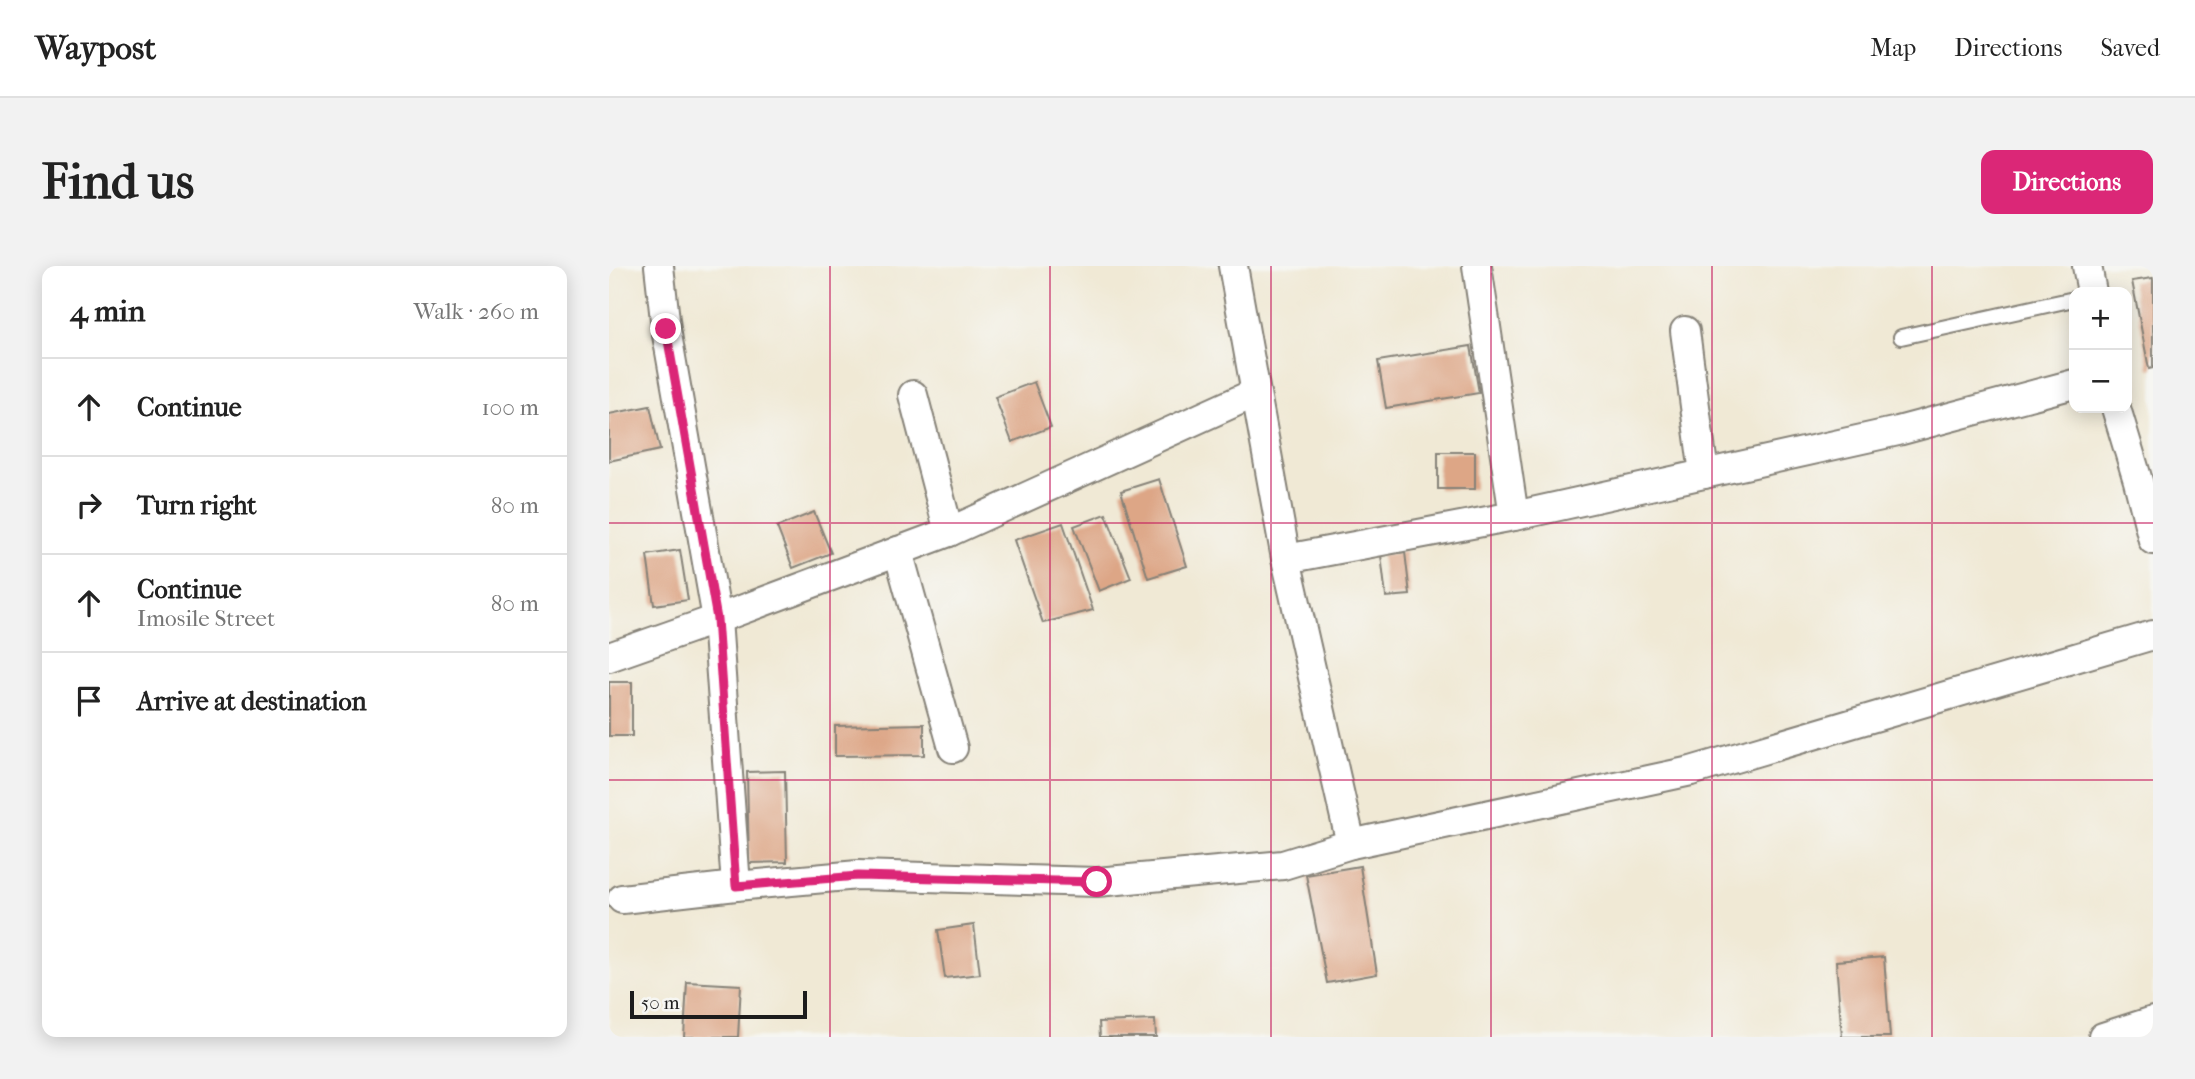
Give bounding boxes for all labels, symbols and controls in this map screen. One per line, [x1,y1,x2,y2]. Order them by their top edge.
text: Waypost [35,29,156,68]
text: Map [1870,34,1916,62]
text: Directions [1954,34,2062,62]
text: Saved [2100,34,2160,62]
button: Directions [1981,150,2153,214]
text: Find us [42,153,194,211]
map controls [2069,287,2132,413]
button: + [2069,287,2132,350]
text: 4 min [70,294,145,329]
text: Walk · 260 m [414,298,539,325]
route end [650,313,681,344]
button: − [2069,350,2132,413]
icon: ahead [70,388,108,426]
text: Continue [137,392,242,423]
text: 100 m [481,394,539,421]
icon: right [70,486,108,524]
text: Turn right [137,490,257,521]
text: 80 m [491,492,539,519]
text: Continue [137,574,242,605]
icon: ahead [70,584,108,622]
text: 80 m [491,590,539,617]
text: Imosile Street [137,605,275,632]
icon: arrive [70,682,108,720]
text: Arrive at destination [137,686,367,717]
route start [1081,866,1112,897]
scale bar [630,988,807,1020]
text: 50 m [641,992,680,1014]

